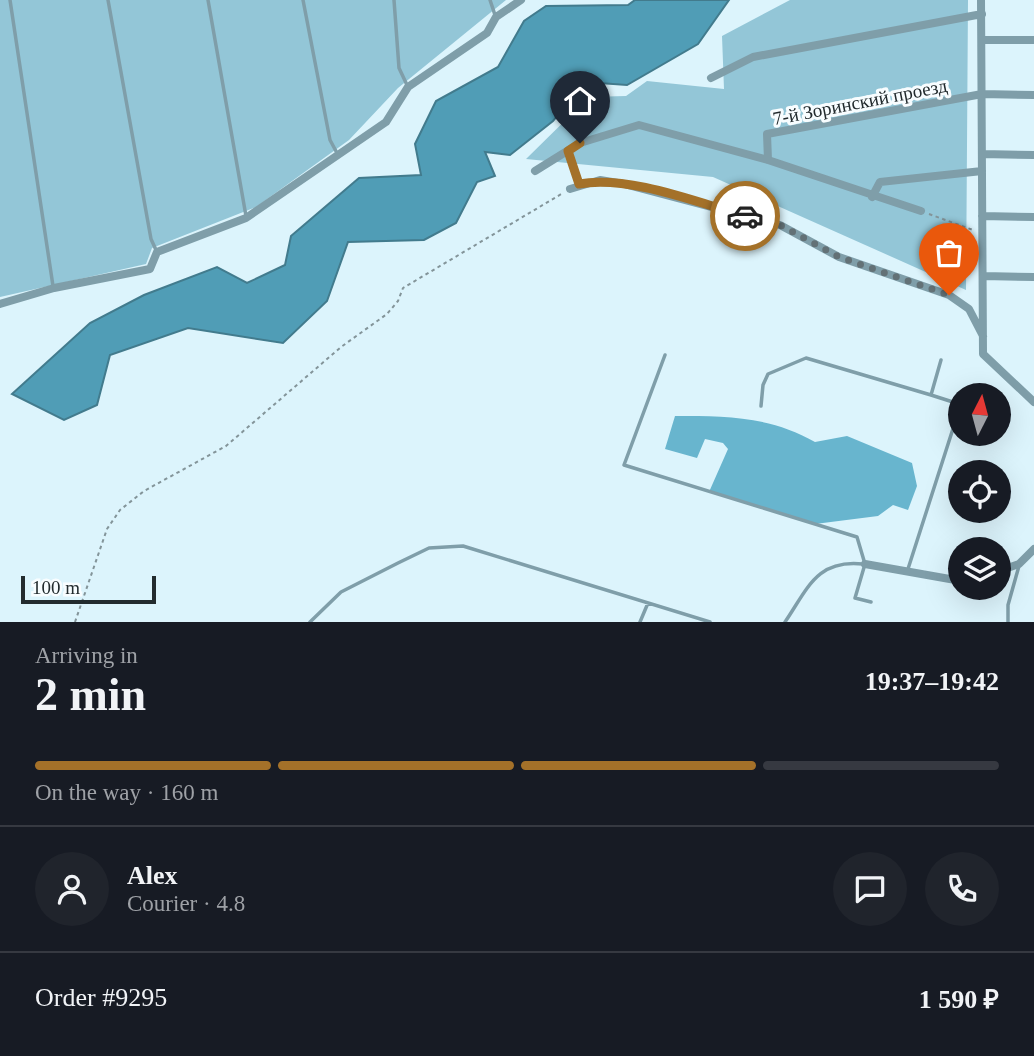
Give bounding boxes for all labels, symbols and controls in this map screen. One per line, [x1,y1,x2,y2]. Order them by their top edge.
pin [550,71,610,143]
street label: 7-й Зоринский проезд [771,75,949,129]
icon: home [561,82,599,120]
courier [710,181,780,251]
icon: car [726,197,764,235]
pin [919,223,979,295]
icon: bag [930,234,968,272]
north arrow [948,383,1012,446]
map controls [948,383,1011,600]
button: locate [948,460,1011,523]
button: layers [948,537,1011,600]
scale bar [21,573,156,605]
text: 100 m [32,577,80,598]
text: Arriving in [35,643,138,668]
text: 19:37–19:42 [865,667,999,696]
text: 2 min [35,669,146,720]
text: On the way · 160 m [35,780,218,805]
button: person [35,852,109,926]
button: chat [833,852,907,926]
button: phone [925,852,999,926]
text: Alex [127,861,178,890]
text: Courier · 4.8 [127,891,245,916]
text: Order #9295 [35,983,167,1012]
text: 1 590 ₽ [919,985,999,1014]

